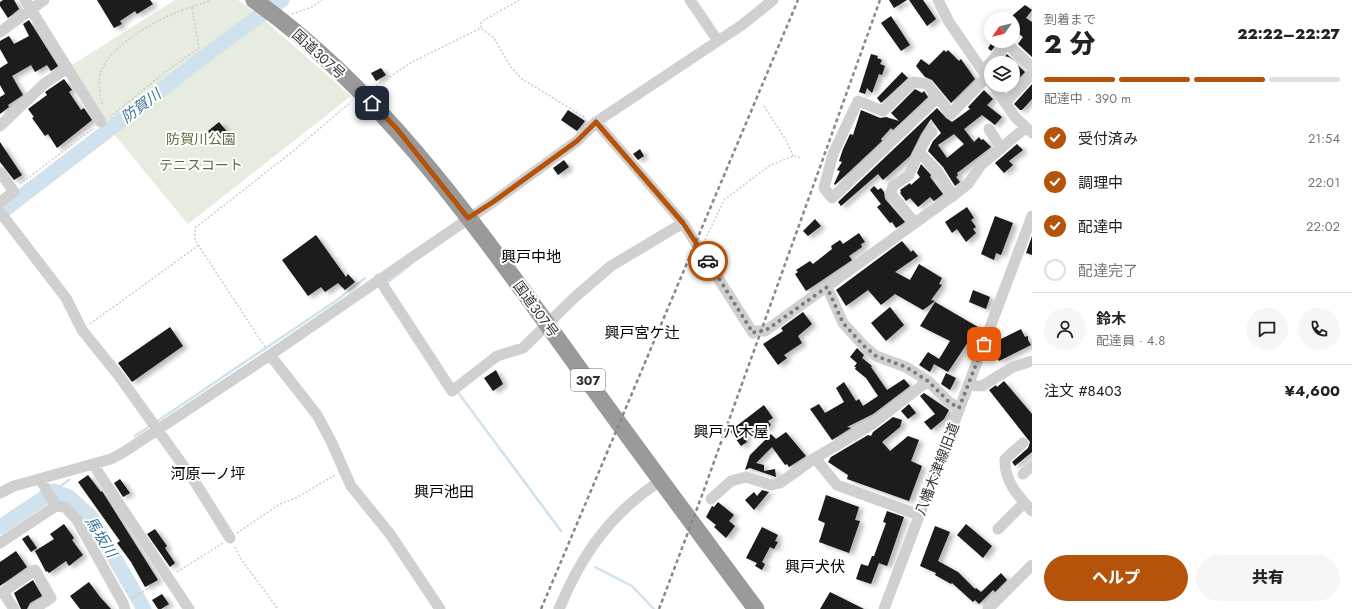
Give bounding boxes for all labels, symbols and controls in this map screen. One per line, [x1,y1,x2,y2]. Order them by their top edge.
text: 到着まで [1044,10,1096,29]
north arrow [984,12,1020,48]
map controls [984,12,1020,92]
text: 22:22–22:27 [1237,23,1340,45]
street label: 国道307号 [288,25,350,83]
text: 2 分 [1044,25,1096,63]
button: layers [984,56,1020,92]
water label: 防賀川 [116,82,167,128]
pin [355,86,389,120]
text: 配達中 · 390 m [1044,89,1131,108]
icon: home [361,92,383,114]
icon: check [1044,127,1066,149]
text: 受付済み [1078,128,1138,150]
park label: 防賀川公園 [166,129,236,149]
text: 21:54 [1308,129,1340,148]
park label: テニスコート [159,155,243,175]
icon: check [1044,171,1066,193]
text: 調理中 [1078,172,1123,194]
text: 22:01 [1308,173,1340,192]
icon: check [1044,215,1066,237]
text: 配達中 [1078,216,1123,238]
text: 22:02 [1306,217,1340,236]
courier [688,241,728,281]
district label: 興戸中地 [501,246,561,268]
icon: car [697,250,719,272]
text: 配達完了 [1078,260,1138,282]
street label: 国道307号 [509,277,563,341]
button: person [1044,308,1086,350]
text: 鈴木 [1096,308,1126,330]
button: chat [1246,308,1288,350]
button: phone [1298,308,1340,350]
district label: 興戸宮ケ辻 [604,322,680,344]
pin [967,327,1001,361]
text: 配達員 · 4.8 [1096,331,1165,350]
icon: bag [973,333,995,355]
road number: 307 [571,369,605,391]
text: 注文 #8403 [1044,380,1122,402]
text: ¥4,600 [1285,380,1340,402]
street label: 八幡木津線旧道 [910,420,964,518]
district label: 興戸八木屋 [693,421,769,443]
district label: 河原一ノ坪 [170,463,246,485]
district label: 興戸池田 [414,481,474,503]
water label: 馬坂川 [80,512,123,564]
button: ヘルプ [1044,555,1188,601]
button: 共有 [1196,555,1340,601]
district label: 興戸犬伏 [785,556,845,578]

